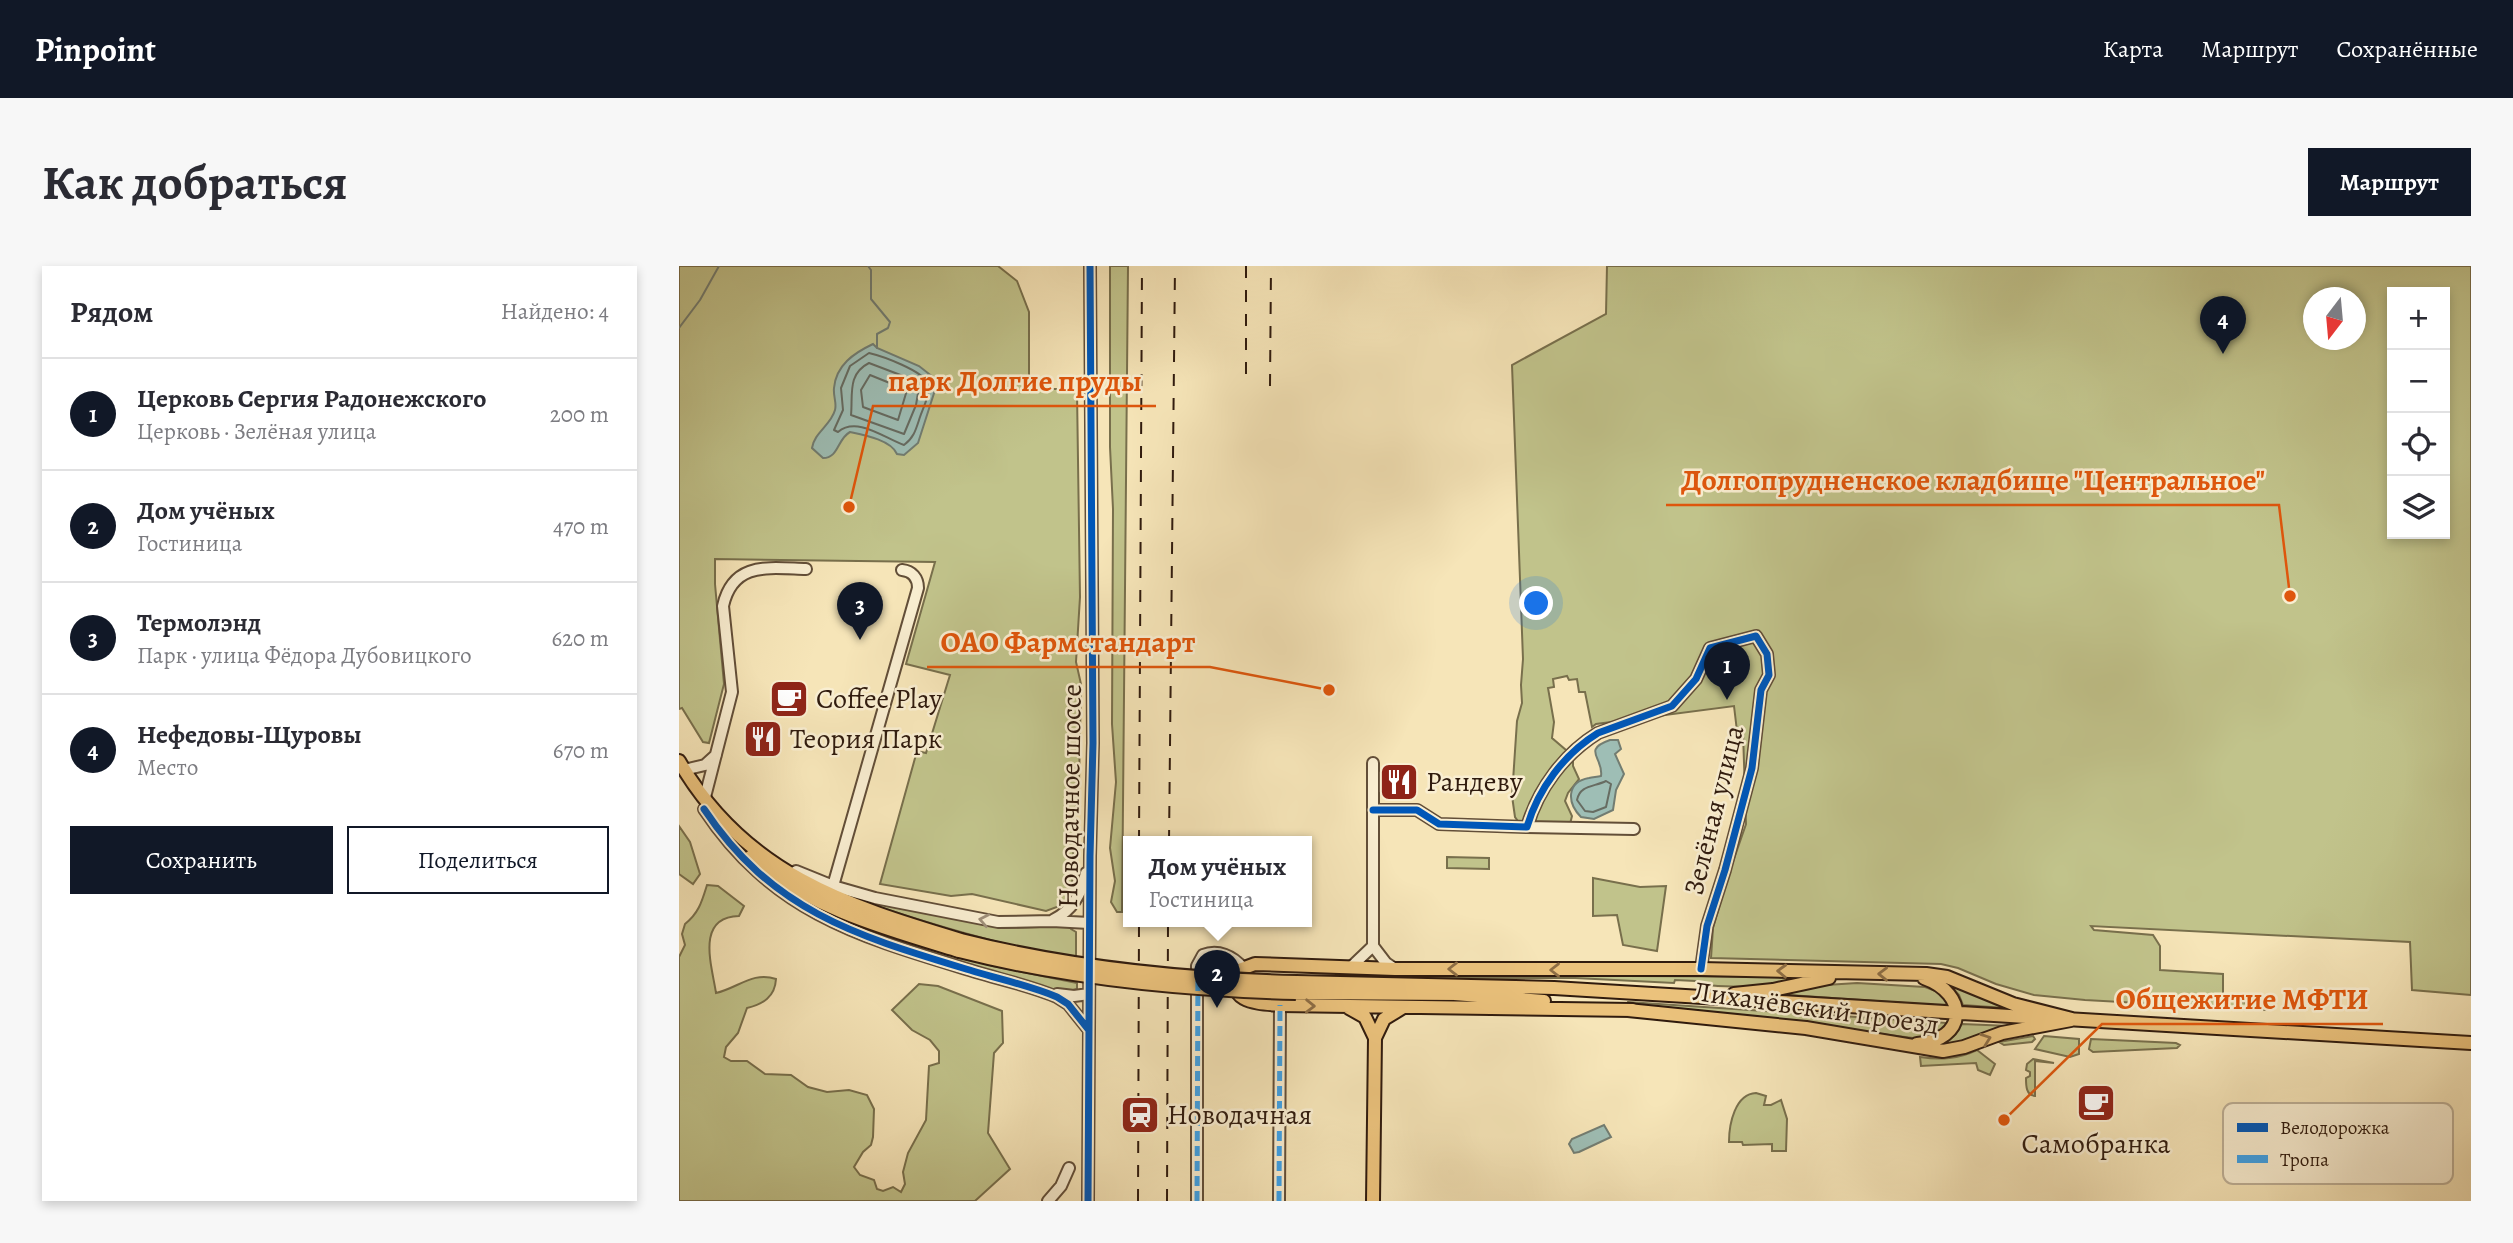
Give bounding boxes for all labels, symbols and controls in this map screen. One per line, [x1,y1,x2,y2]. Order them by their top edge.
text: Pinpoint [35,27,156,72]
text: Карта [2103,33,2163,65]
text: Маршрут [2201,33,2299,65]
text: Сохранённые [2337,33,2478,65]
button: Маршрут [2308,148,2471,216]
text: Как добраться [42,149,348,216]
north arrow [2303,287,2366,350]
map controls [2387,287,2450,539]
button: + [2387,287,2450,350]
text: Рядом [70,292,153,332]
text: Найдено: 4 [501,296,609,327]
pin: 4 [2200,296,2246,354]
button: − [2387,350,2450,413]
callout: парк Долгие пруды [873,355,1156,406]
text: парк Долгие пруды [888,361,1142,401]
text: Церковь Сергия Радонежского [137,381,486,416]
text: 1 [89,399,97,430]
text: 200 m [550,399,609,430]
button: locate [2387,413,2450,476]
text: Церковь · Зелёная улица [137,416,376,447]
callout: Долгопрудненское кладбище "Центральное" [1666,454,2279,505]
text: Долгопрудненское кладбище "Центральное" [1681,460,2265,500]
button: layers [2387,476,2450,539]
text: Дом учёных [137,493,275,528]
text: 2 [87,511,99,542]
text: 470 m [553,511,609,542]
text: Гостиница [137,528,242,559]
pin: 3 [837,582,883,640]
your location [1519,586,1553,620]
text: Термолэнд [137,605,261,640]
callout: ОАО Фармстандарт [927,616,1210,667]
text: ОАО Фармстандарт [941,622,1196,662]
text: 3 [88,623,98,654]
text: 620 m [551,623,609,654]
text: Парк · улица Фёдора Дубовицкого [137,640,472,671]
pin: 1 [1704,642,1750,700]
cafe icon: Coffee Play [768,678,810,720]
place label: Coffee Play [816,680,942,718]
street label: Новодачное шоссе [1049,684,1091,908]
text: Нефедовы-Щуровы [137,717,362,752]
restaurant icon: Теория Парк [742,718,784,760]
place label: Теория Парк [790,720,942,758]
street label: Зелёная улица [1675,721,1753,899]
text: 4 [88,735,98,766]
text: 670 m [553,735,609,766]
text: Место [137,752,198,783]
restaurant icon: Рандеву [1378,761,1420,803]
place label: Рандеву [1426,763,1523,801]
button: Сохранить [70,826,333,894]
button: Поделиться [347,826,609,894]
popup [1123,836,1312,927]
text: Дом учёных [1149,849,1286,884]
text: Гостиница [1149,884,1254,915]
one-way arrow [978,913,990,928]
pin: 2 [1194,950,1240,1008]
one-way arrow [1447,961,1457,977]
one-way arrow [1549,962,1559,978]
one-way arrow [1776,964,1787,979]
one-way arrow [1877,966,1888,982]
street label: Лихачёвский проезд [1690,972,1942,1044]
callout: Общежитие МФТИ [2102,973,2383,1024]
text: Общежитие МФТИ [2115,979,2369,1019]
one-way arrow [1305,998,1316,1013]
one-way arrow [1980,1033,1992,1047]
cafe icon: Самобранка [2075,1082,2117,1124]
station icon: Новодачная [1119,1094,1161,1136]
place label: Новодачная [1167,1096,1312,1134]
legend [2223,1103,2453,1184]
text: Велодорожка [2280,1115,2390,1141]
place label: Самобранка [2022,1125,2171,1163]
text: Тропа [2280,1147,2329,1173]

